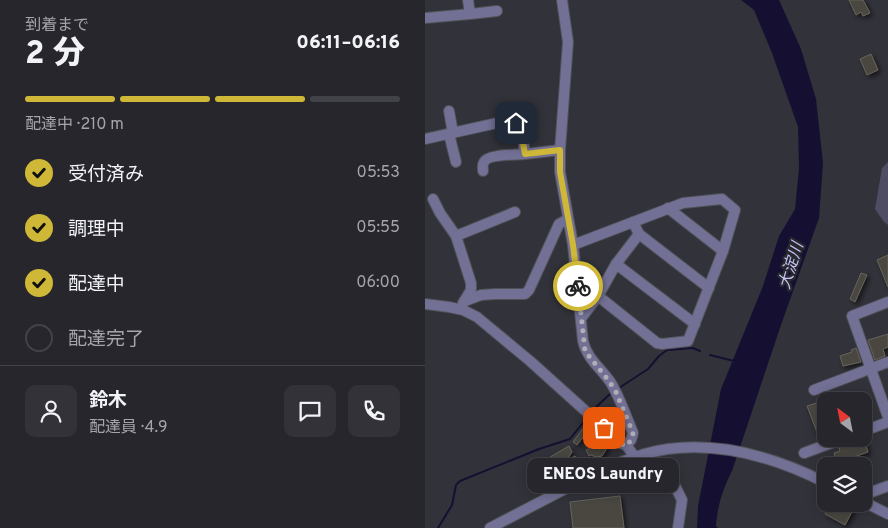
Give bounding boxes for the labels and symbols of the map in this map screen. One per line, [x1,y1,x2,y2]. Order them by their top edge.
pin [495,102,537,144]
water label: 大淀川 [775,238,809,292]
courier [553,261,603,311]
north arrow [817,392,873,448]
pin [583,407,625,449]
callout: ENEOS Laundry [528,458,680,493]

